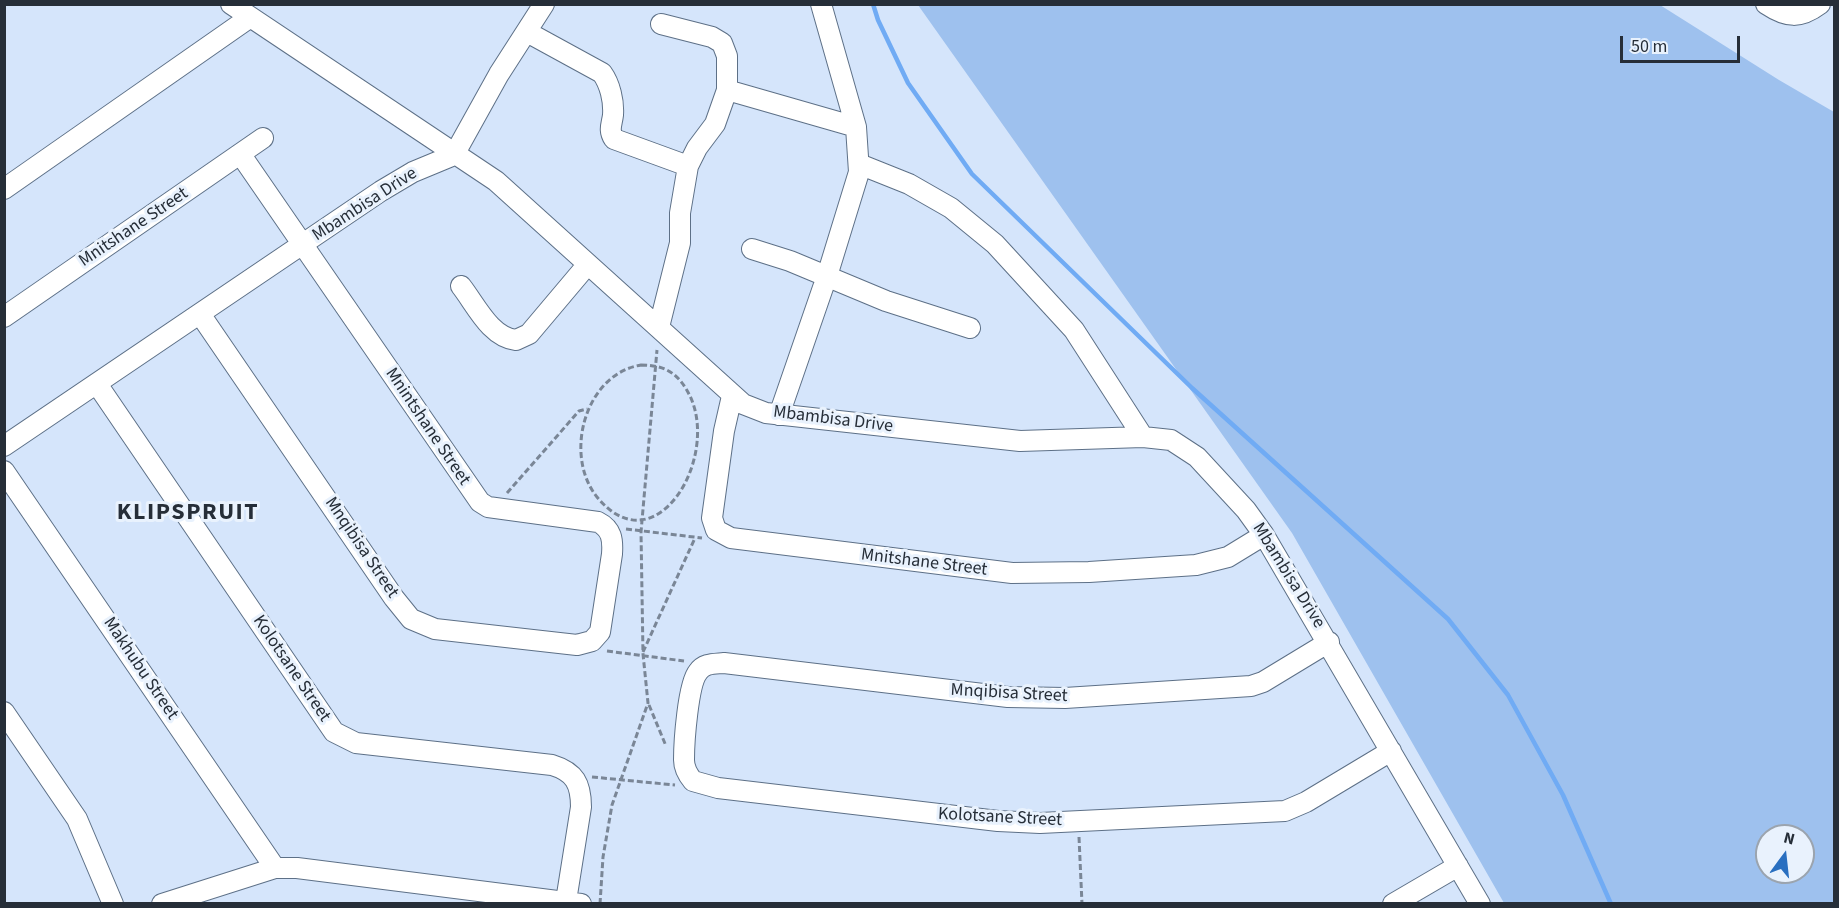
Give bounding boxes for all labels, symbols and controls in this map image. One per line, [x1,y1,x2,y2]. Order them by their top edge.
scale bar [1623,24,1743,62]
text: 50 m [1631,34,1667,59]
street label: Mbambisa Drive [309,163,421,247]
street label: Mnitshane Street [75,183,193,273]
street label: Mnintshane Street [380,364,474,490]
street label: Mbambisa Drive [772,402,894,438]
street label: Mnqibisa Street [319,493,403,603]
district label: KLIPSPRUIT [117,500,259,528]
street label: Mbambisa Drive [1247,519,1329,633]
street label: Mnitshane Street [860,545,988,581]
street label: Kolotsane Street [247,612,335,726]
street label: Makhubu Street [98,614,182,724]
street label: Mnqibisa Street [950,680,1068,708]
street label: Kolotsane Street [937,804,1063,832]
north arrow [1755,824,1815,884]
text: N [1781,827,1797,851]

